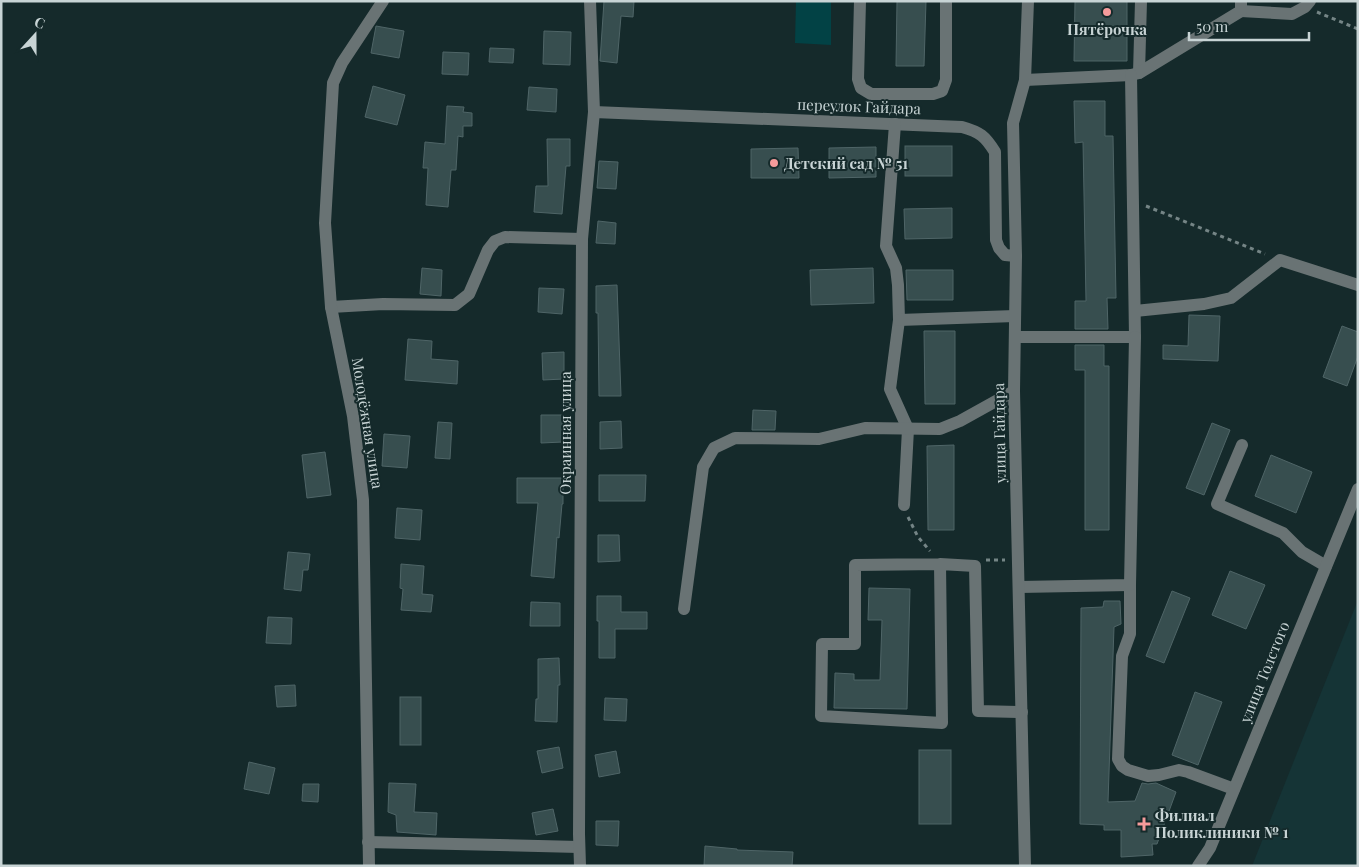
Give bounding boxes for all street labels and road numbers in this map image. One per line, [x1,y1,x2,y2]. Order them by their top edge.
street label: переулок Гайдара [797,94,922,118]
street label: Молодёжная улица [348,356,388,491]
street label: Окраинная улица [555,371,575,495]
street label: улица Гайдара [988,382,1010,484]
street label: улица Толстого [1234,618,1293,727]

